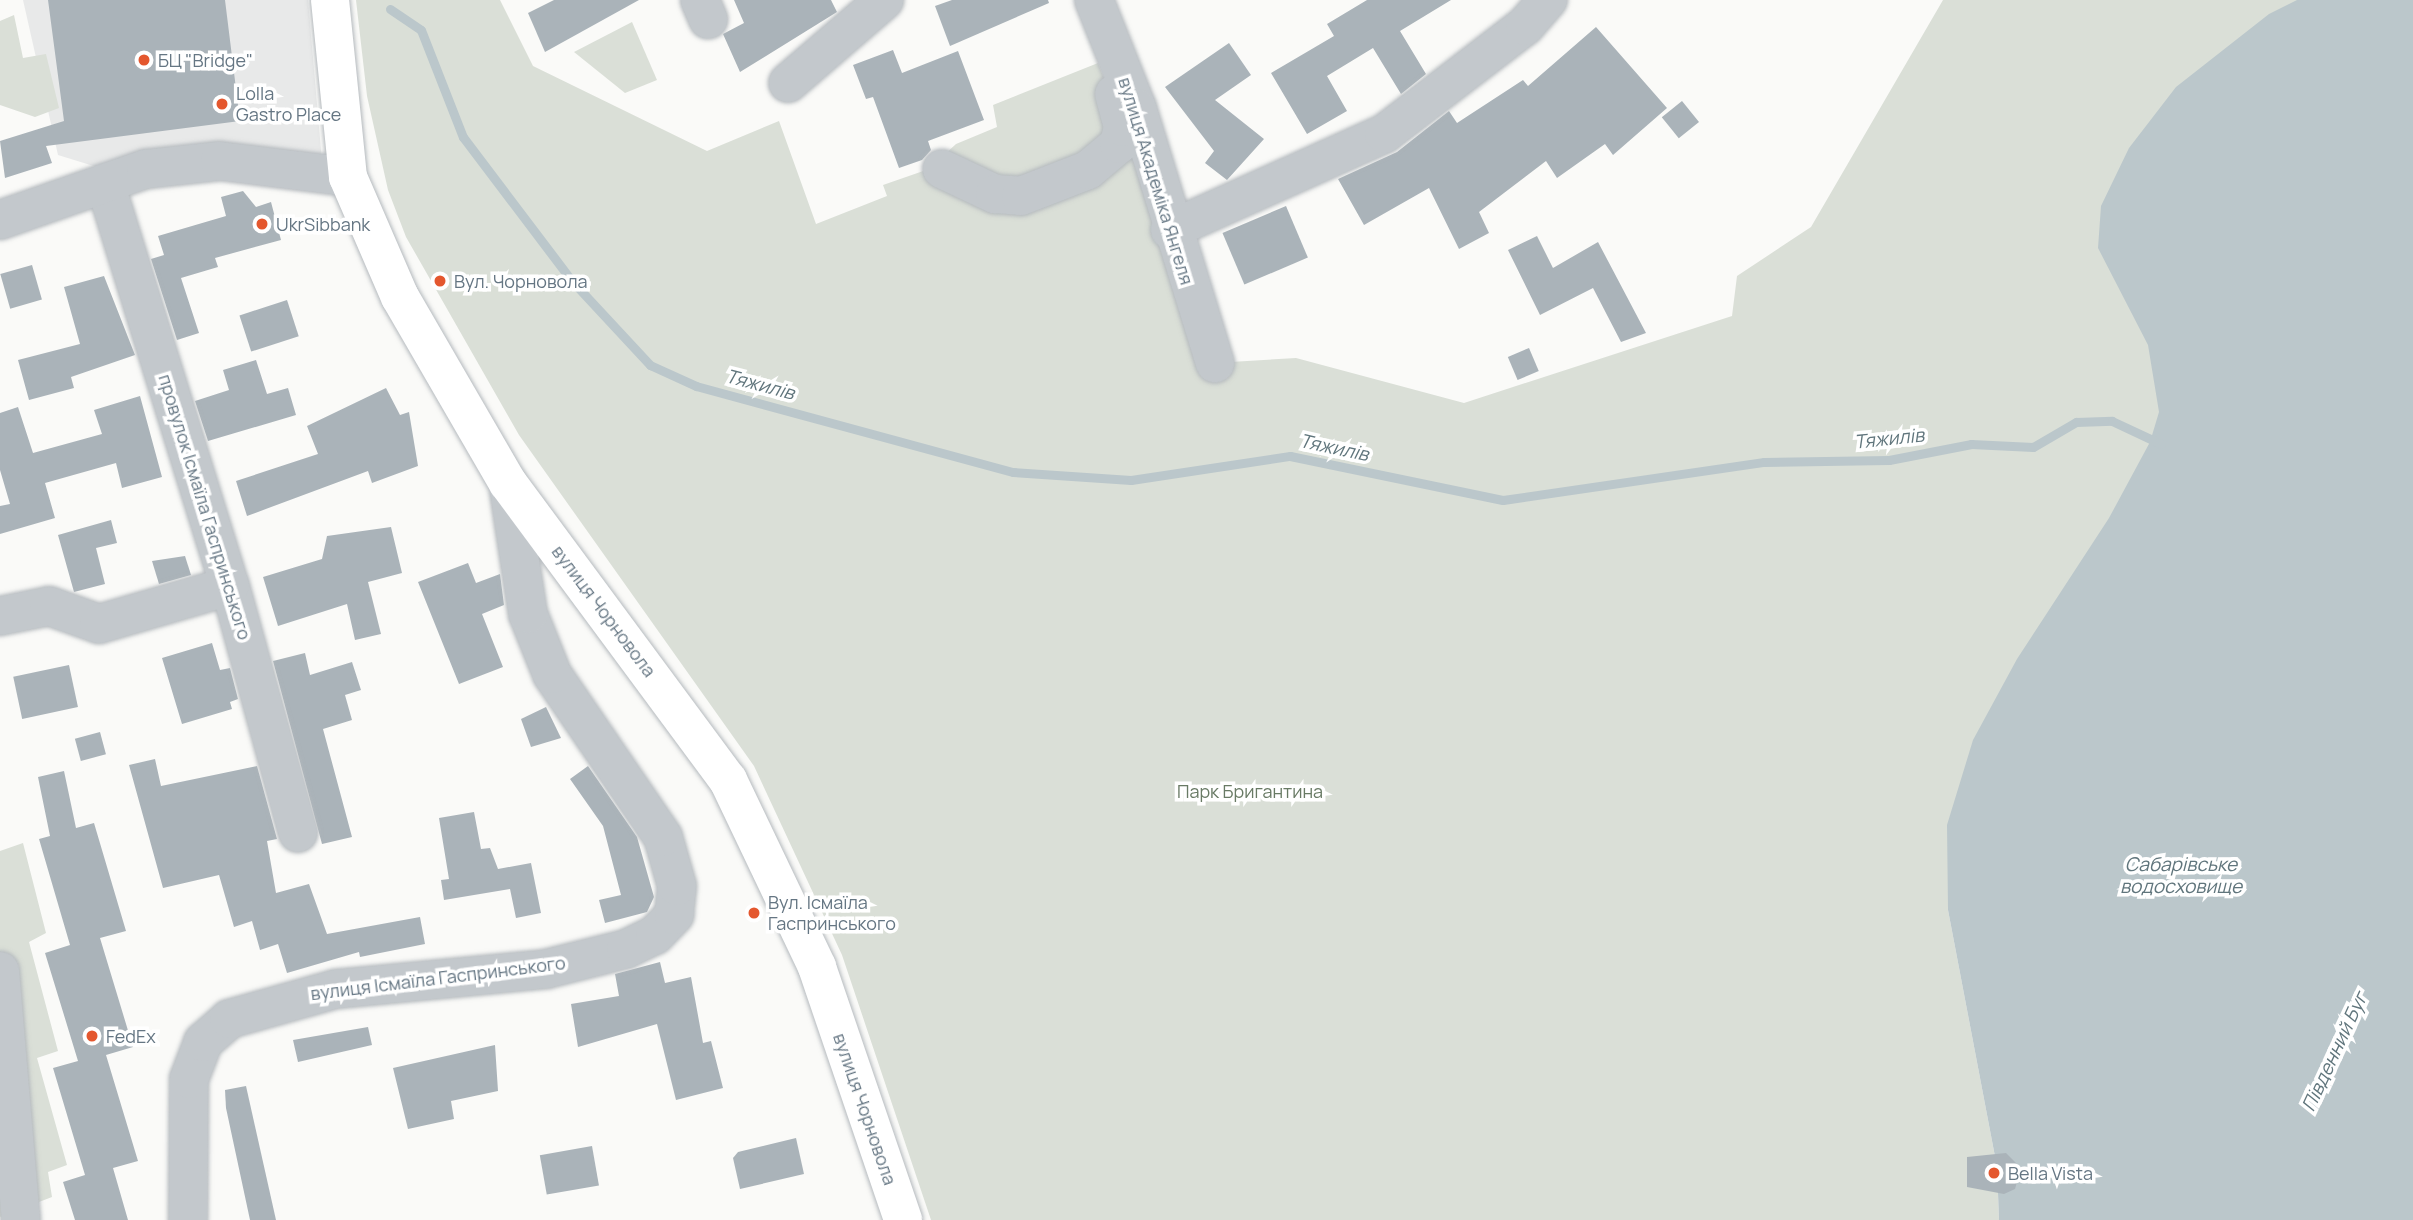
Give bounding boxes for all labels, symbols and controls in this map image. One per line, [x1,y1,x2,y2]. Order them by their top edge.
place label: БЦ "Bridge" [158,49,253,71]
marker: БЦ "Bridge" [136,52,152,68]
street label: вулиця Академіка Янгеля [1114,75,1198,287]
place label: Lolla Gastro Place [236,83,341,126]
marker: Lolla Gastro Place [214,96,230,112]
place label: UkrSibbank [276,213,370,235]
marker: UkrSibbank [254,216,270,232]
place label: Вул. Чорновола [454,270,588,292]
marker: Вул. Чорновола [432,273,448,289]
water label: Тяжилів [723,365,797,405]
street label: провулок Ісмаїла Гаспринського [154,372,256,642]
water label: Тяжилів [1853,424,1925,454]
water label: Тяжилів [1297,430,1371,466]
street label: вулиця Чорновола [548,541,660,681]
park label: Парк Бригантина [1177,780,1323,802]
water label: Сабарівське водосховище [2120,854,2242,898]
place label: Вул. Ісмаїла Гаспринського [768,892,896,934]
marker: Вул. Ісмаїла Гаспринського [746,905,762,921]
street label: вулиця Ісмаїла Гаспринського [309,952,567,1004]
water label: Південний Буг [2298,989,2372,1115]
place label: FedEx [106,1025,156,1047]
marker: FedEx [84,1028,100,1044]
street label: вулиця Чорновола [829,1030,901,1188]
place label: Bella Vista [2008,1162,2093,1184]
marker: Bella Vista [1986,1165,2002,1181]

